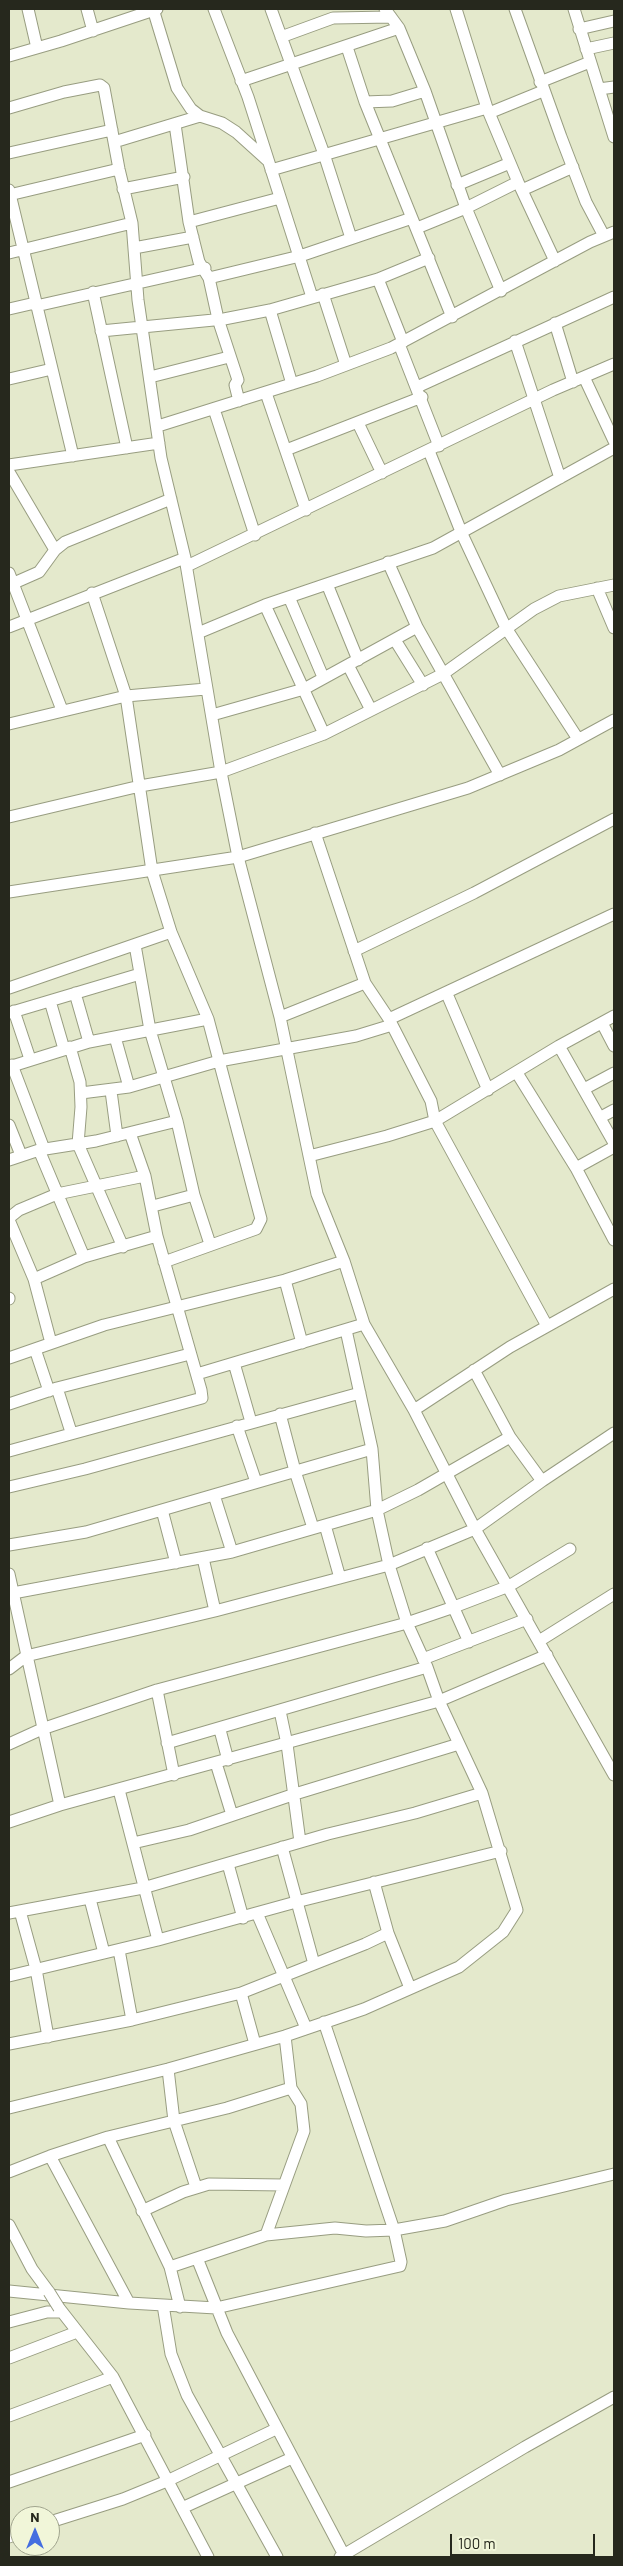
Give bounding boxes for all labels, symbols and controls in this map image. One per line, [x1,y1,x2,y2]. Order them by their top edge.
north arrow [10,2506,60,2556]
text: N [30,2508,40,2525]
scale bar [453,2524,598,2556]
text: 100 m [458,2534,496,2552]

